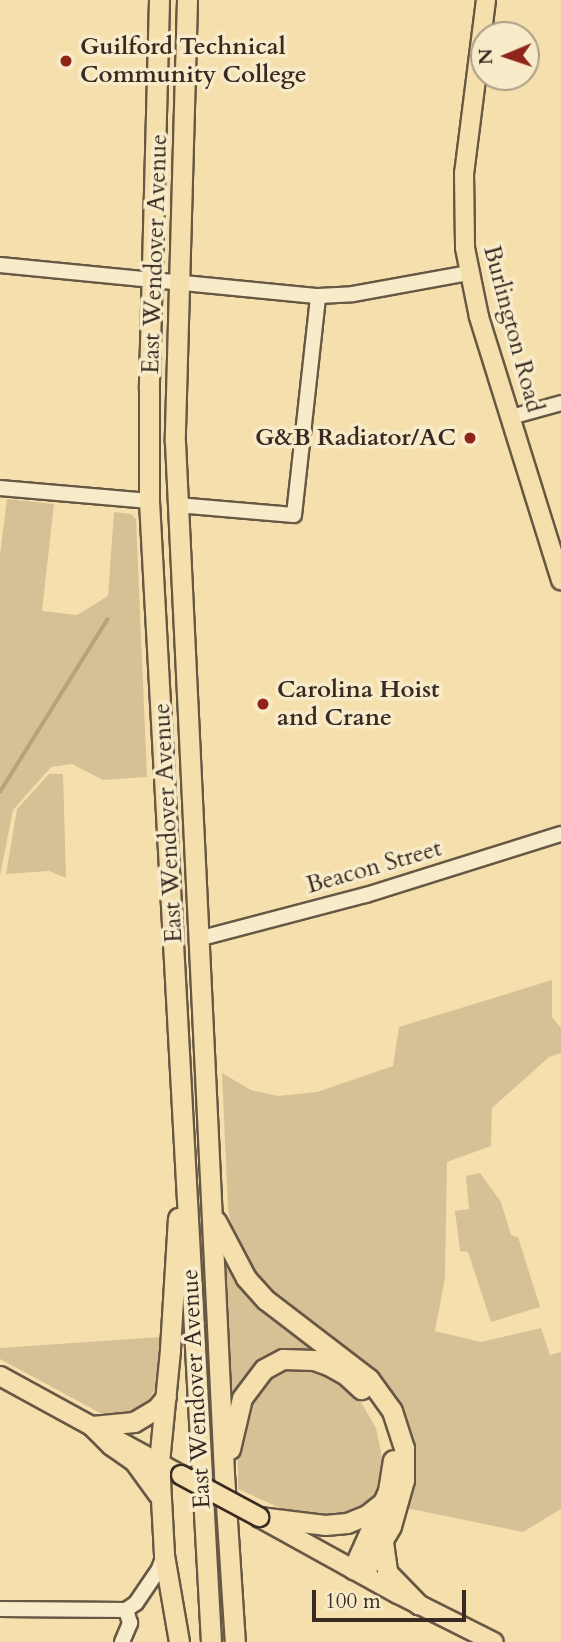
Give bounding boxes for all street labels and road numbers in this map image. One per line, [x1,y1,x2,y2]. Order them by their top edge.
street label: East Wendover Avenue [136,134,174,374]
street label: Burlington Road [477,242,549,416]
street label: East Wendover Avenue [147,702,189,944]
street label: Beacon Street [303,834,445,900]
street label: East Wendover Avenue [175,1268,217,1510]

